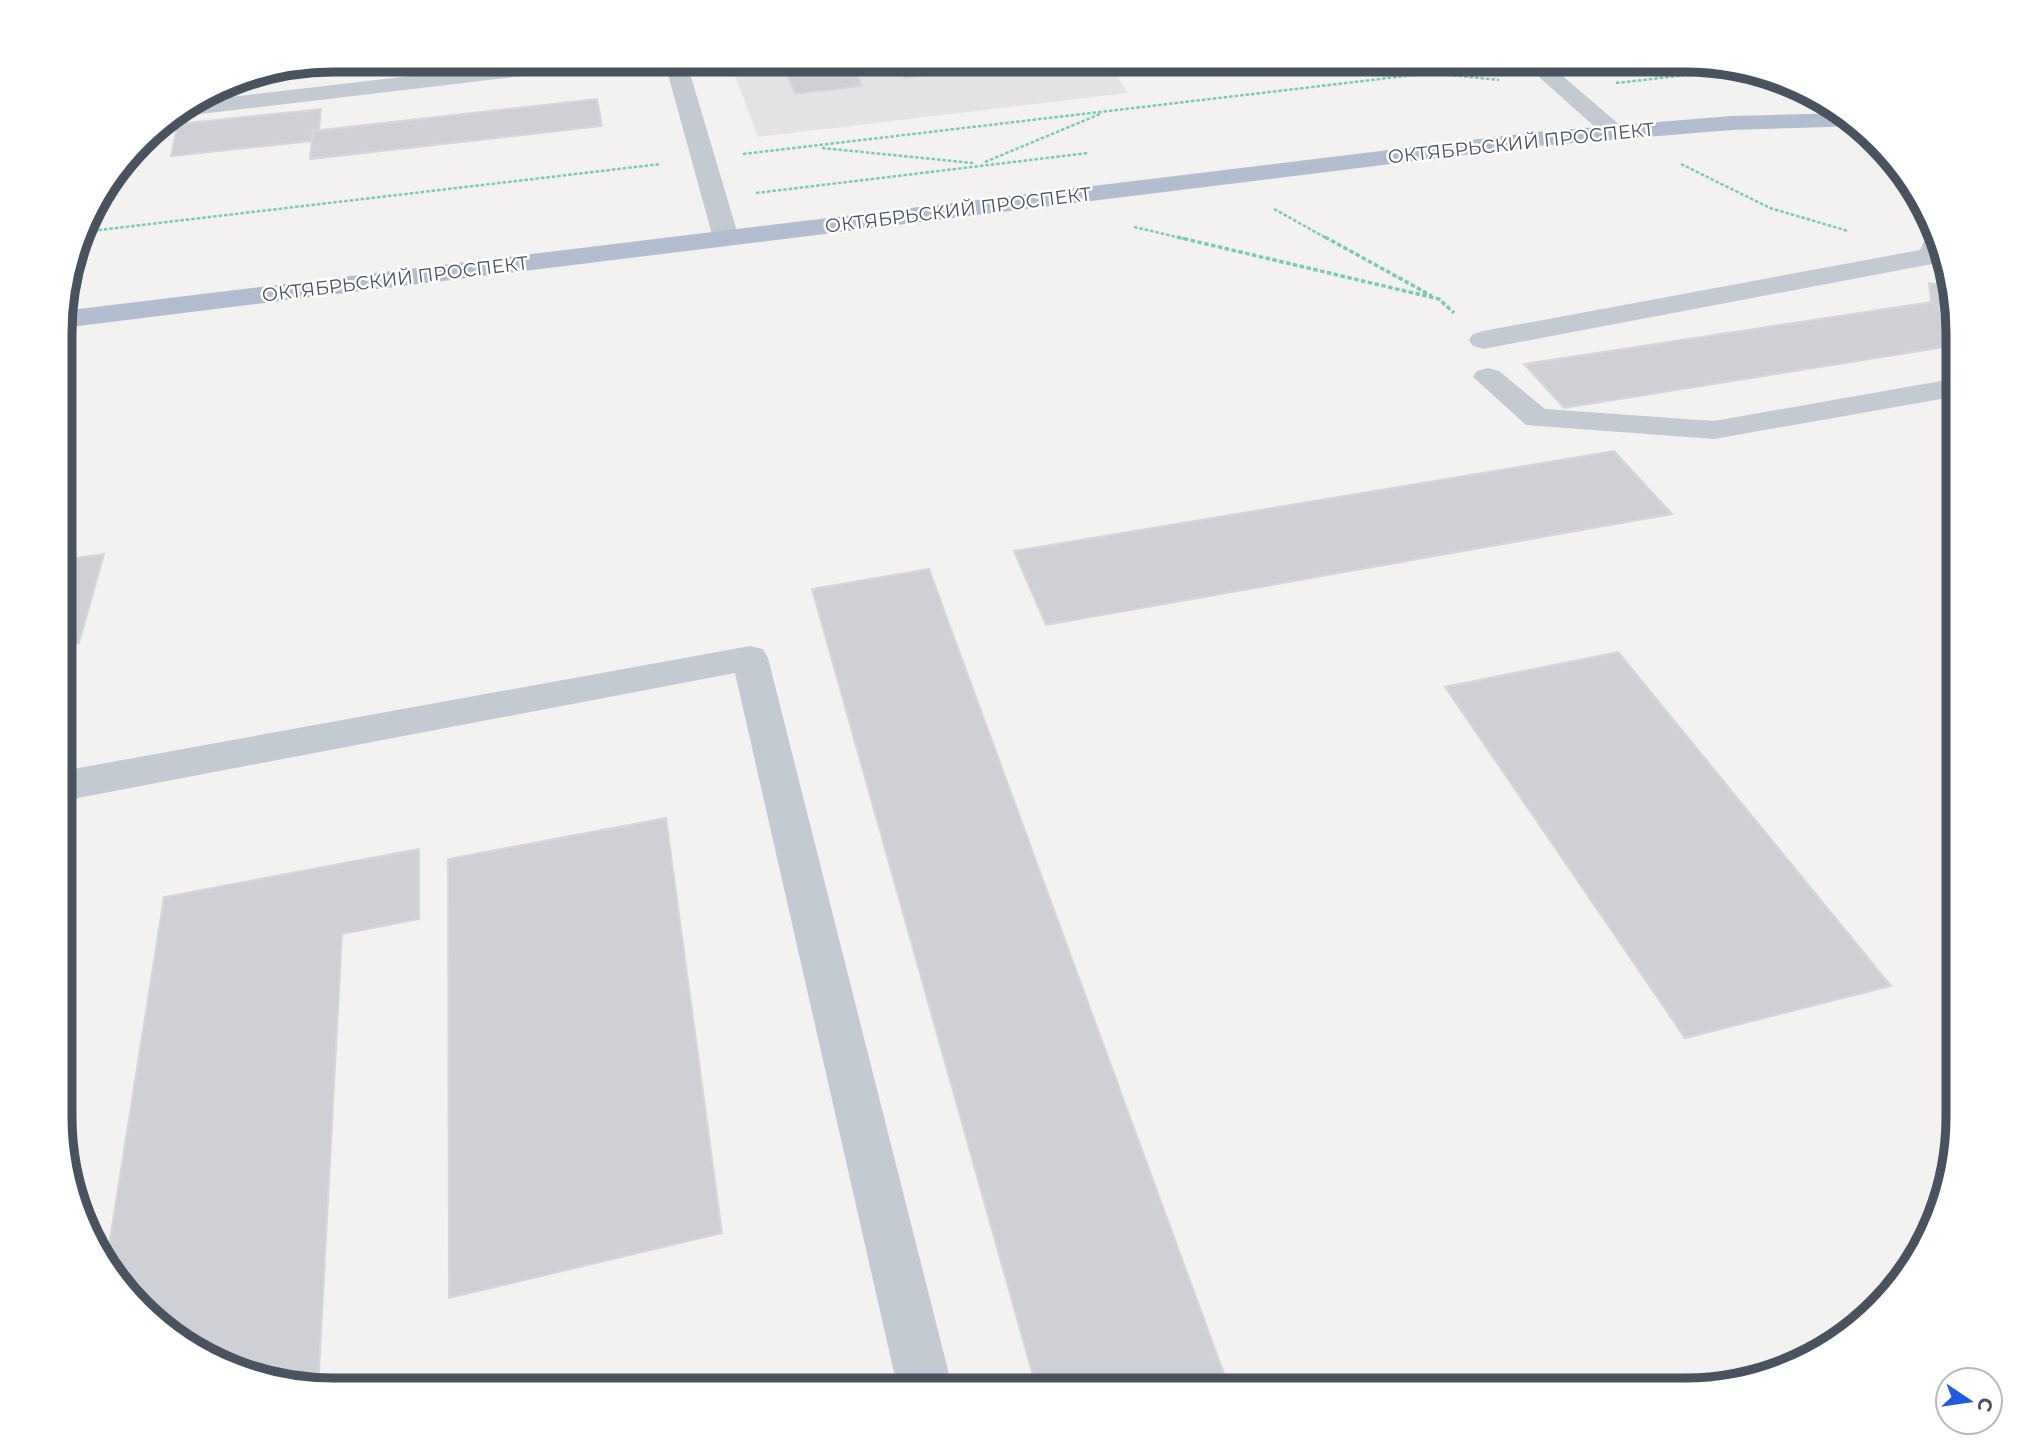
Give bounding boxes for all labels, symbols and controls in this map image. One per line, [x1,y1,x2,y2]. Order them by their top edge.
street label: ОКТЯБРЬСКИЙ ПРОСПЕКТ [1387,118,1655,168]
street label: ОКТЯБРЬСКИЙ ПРОСПЕКТ [824,182,1092,238]
street label: ОКТЯБРЬСКИЙ ПРОСПЕКТ [261,251,529,307]
north arrow [1934,1366,2004,1436]
text: С [1972,1395,1998,1414]

